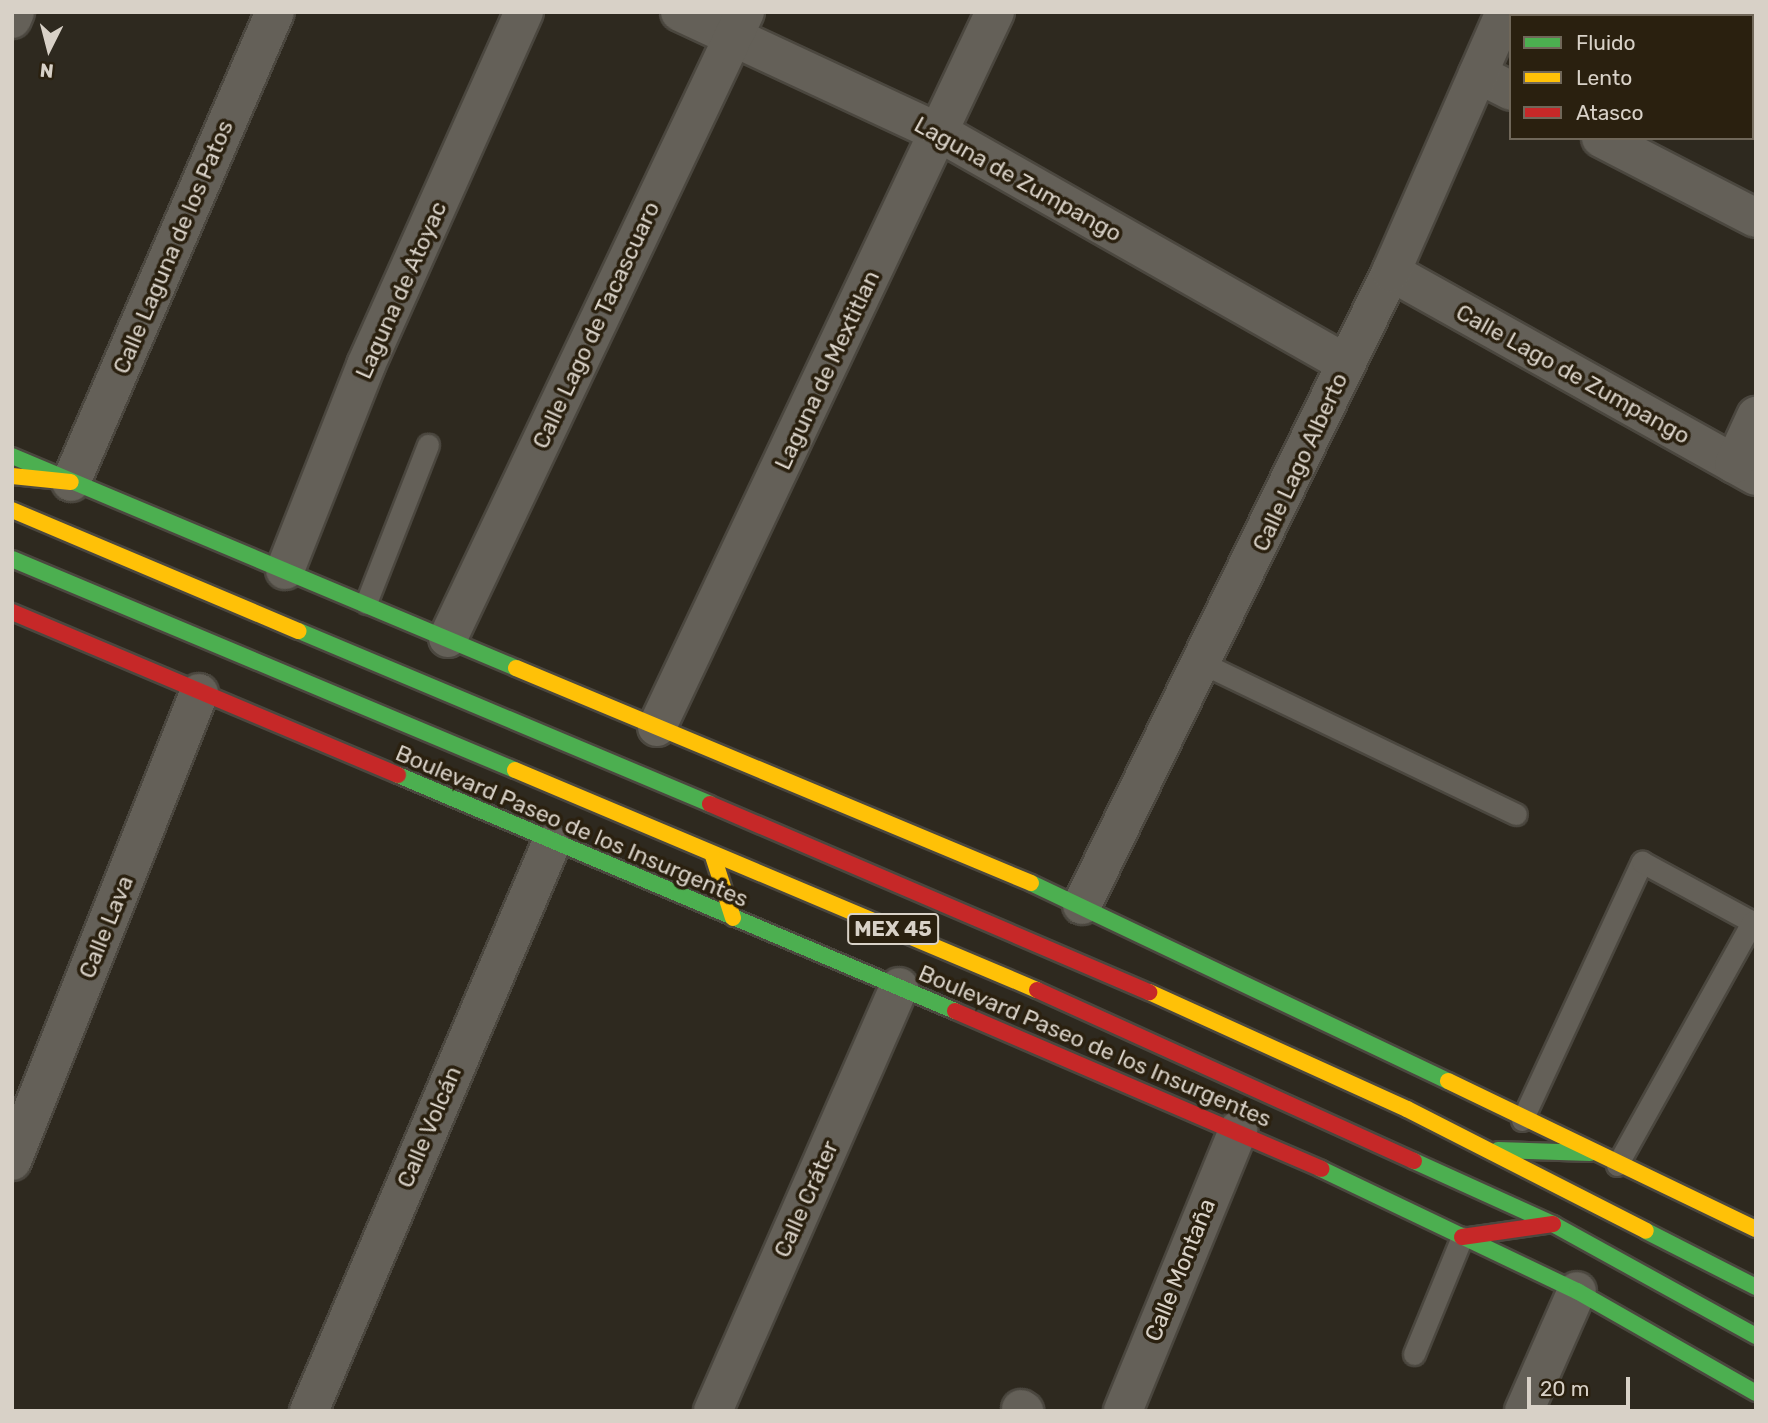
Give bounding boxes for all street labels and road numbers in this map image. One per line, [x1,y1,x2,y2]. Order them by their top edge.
street label: Laguna de Zumpango [910,111,1126,247]
street label: Calle Laguna de los Patos [107,116,239,378]
street label: Laguna de Atoyac [349,197,453,383]
street label: Calle Lago de Tacascuaro [526,197,666,453]
street label: Laguna de Mextitlan [769,266,885,474]
street label: Calle Lago de Zumpango [1451,298,1695,450]
street label: Calle Lago Alberto [1246,368,1354,556]
street label: Boulevard Paseo de los Insurgentes [391,739,753,913]
street label: Calle Lava [73,872,139,982]
road number: MEX 45 [846,912,940,946]
street label: Boulevard Paseo de los Insurgentes [914,959,1276,1133]
street label: Calle Volcán [391,1062,467,1192]
street label: Calle Cráter [768,1136,844,1262]
street label: Calle Montaña [1139,1195,1221,1345]

